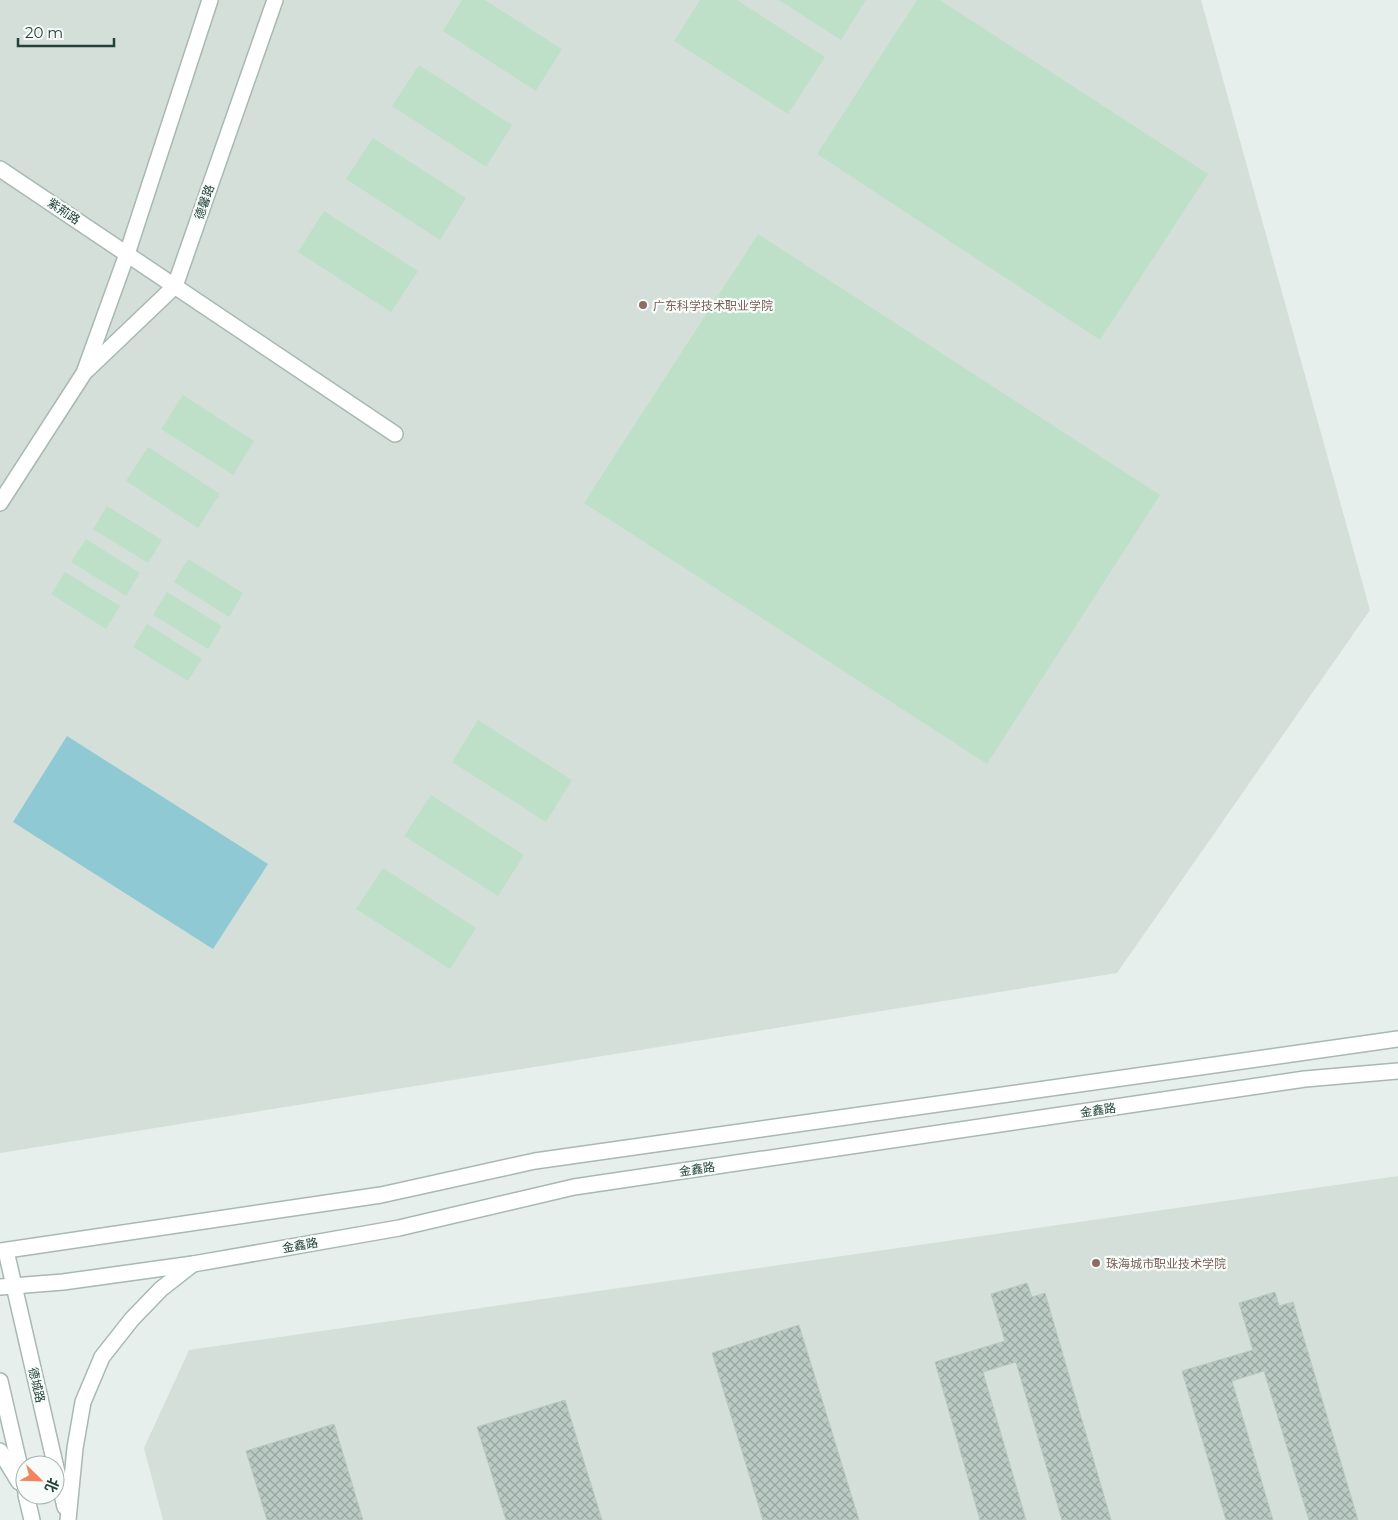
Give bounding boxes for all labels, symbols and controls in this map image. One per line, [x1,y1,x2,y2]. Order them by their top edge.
scale bar [18,15,114,47]
text: 20 m [25,23,63,42]
street label: 德馨路 [191,183,217,221]
street label: 紫荊路 [45,195,83,227]
place label: 广东科学技术职业学院 [653,298,773,313]
marker: 广东科学技术职业学院 [637,299,649,311]
street label: 金鑫路 [1079,1100,1117,1120]
street label: 金鑫路 [678,1159,716,1179]
street label: 金鑫路 [281,1234,319,1256]
place label: 珠海城市职业技术学院 [1106,1256,1226,1271]
marker: 珠海城市职业技术学院 [1090,1257,1102,1269]
street label: 德城路 [26,1366,48,1404]
north arrow [15,1455,65,1505]
text: 北 [41,1475,63,1495]

